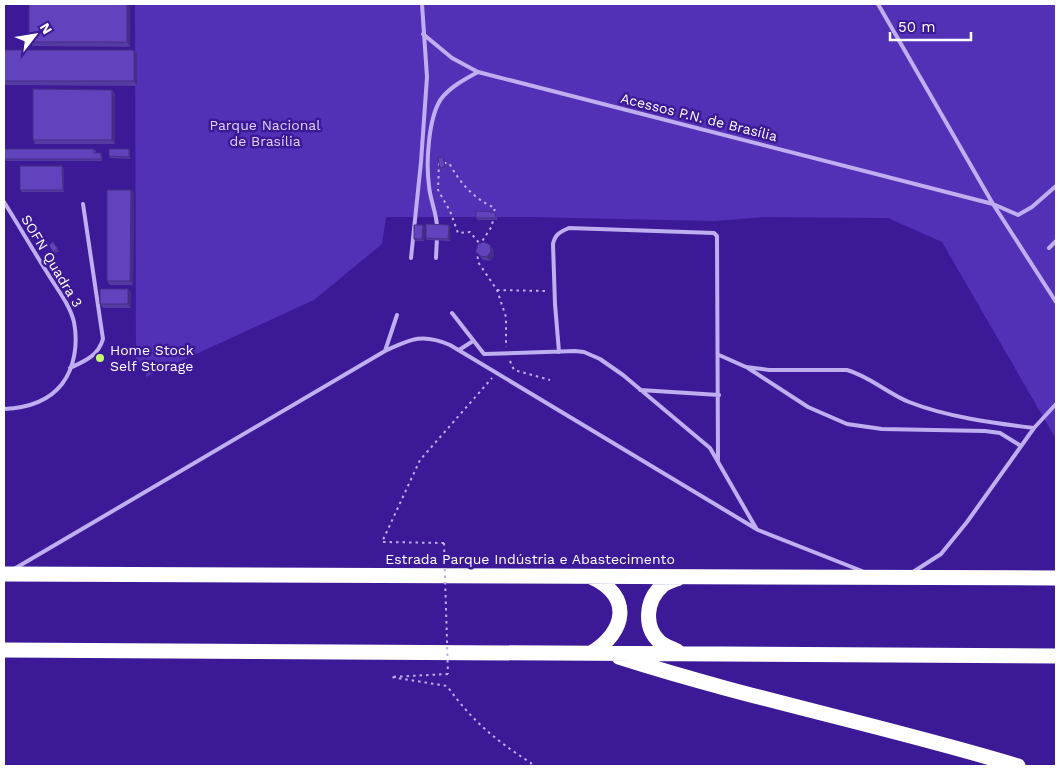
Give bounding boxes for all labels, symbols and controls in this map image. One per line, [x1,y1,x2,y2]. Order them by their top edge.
north arrow [10,10,60,60]
scale bar [890,10,971,42]
text: 50 m [898,18,935,36]
text: N [37,20,56,37]
street label: Acessos P.N. de Brasília [619,90,779,144]
park label: Parque Nacional de Brasília [209,117,321,149]
street label: SOFN Quadra 3 [18,212,86,310]
place label: Home Stock Self Storage [110,342,194,374]
marker: Home Stock Self Storage [94,352,106,364]
street label: Estrada Parque Indústria e Abastecimento [385,551,675,567]

